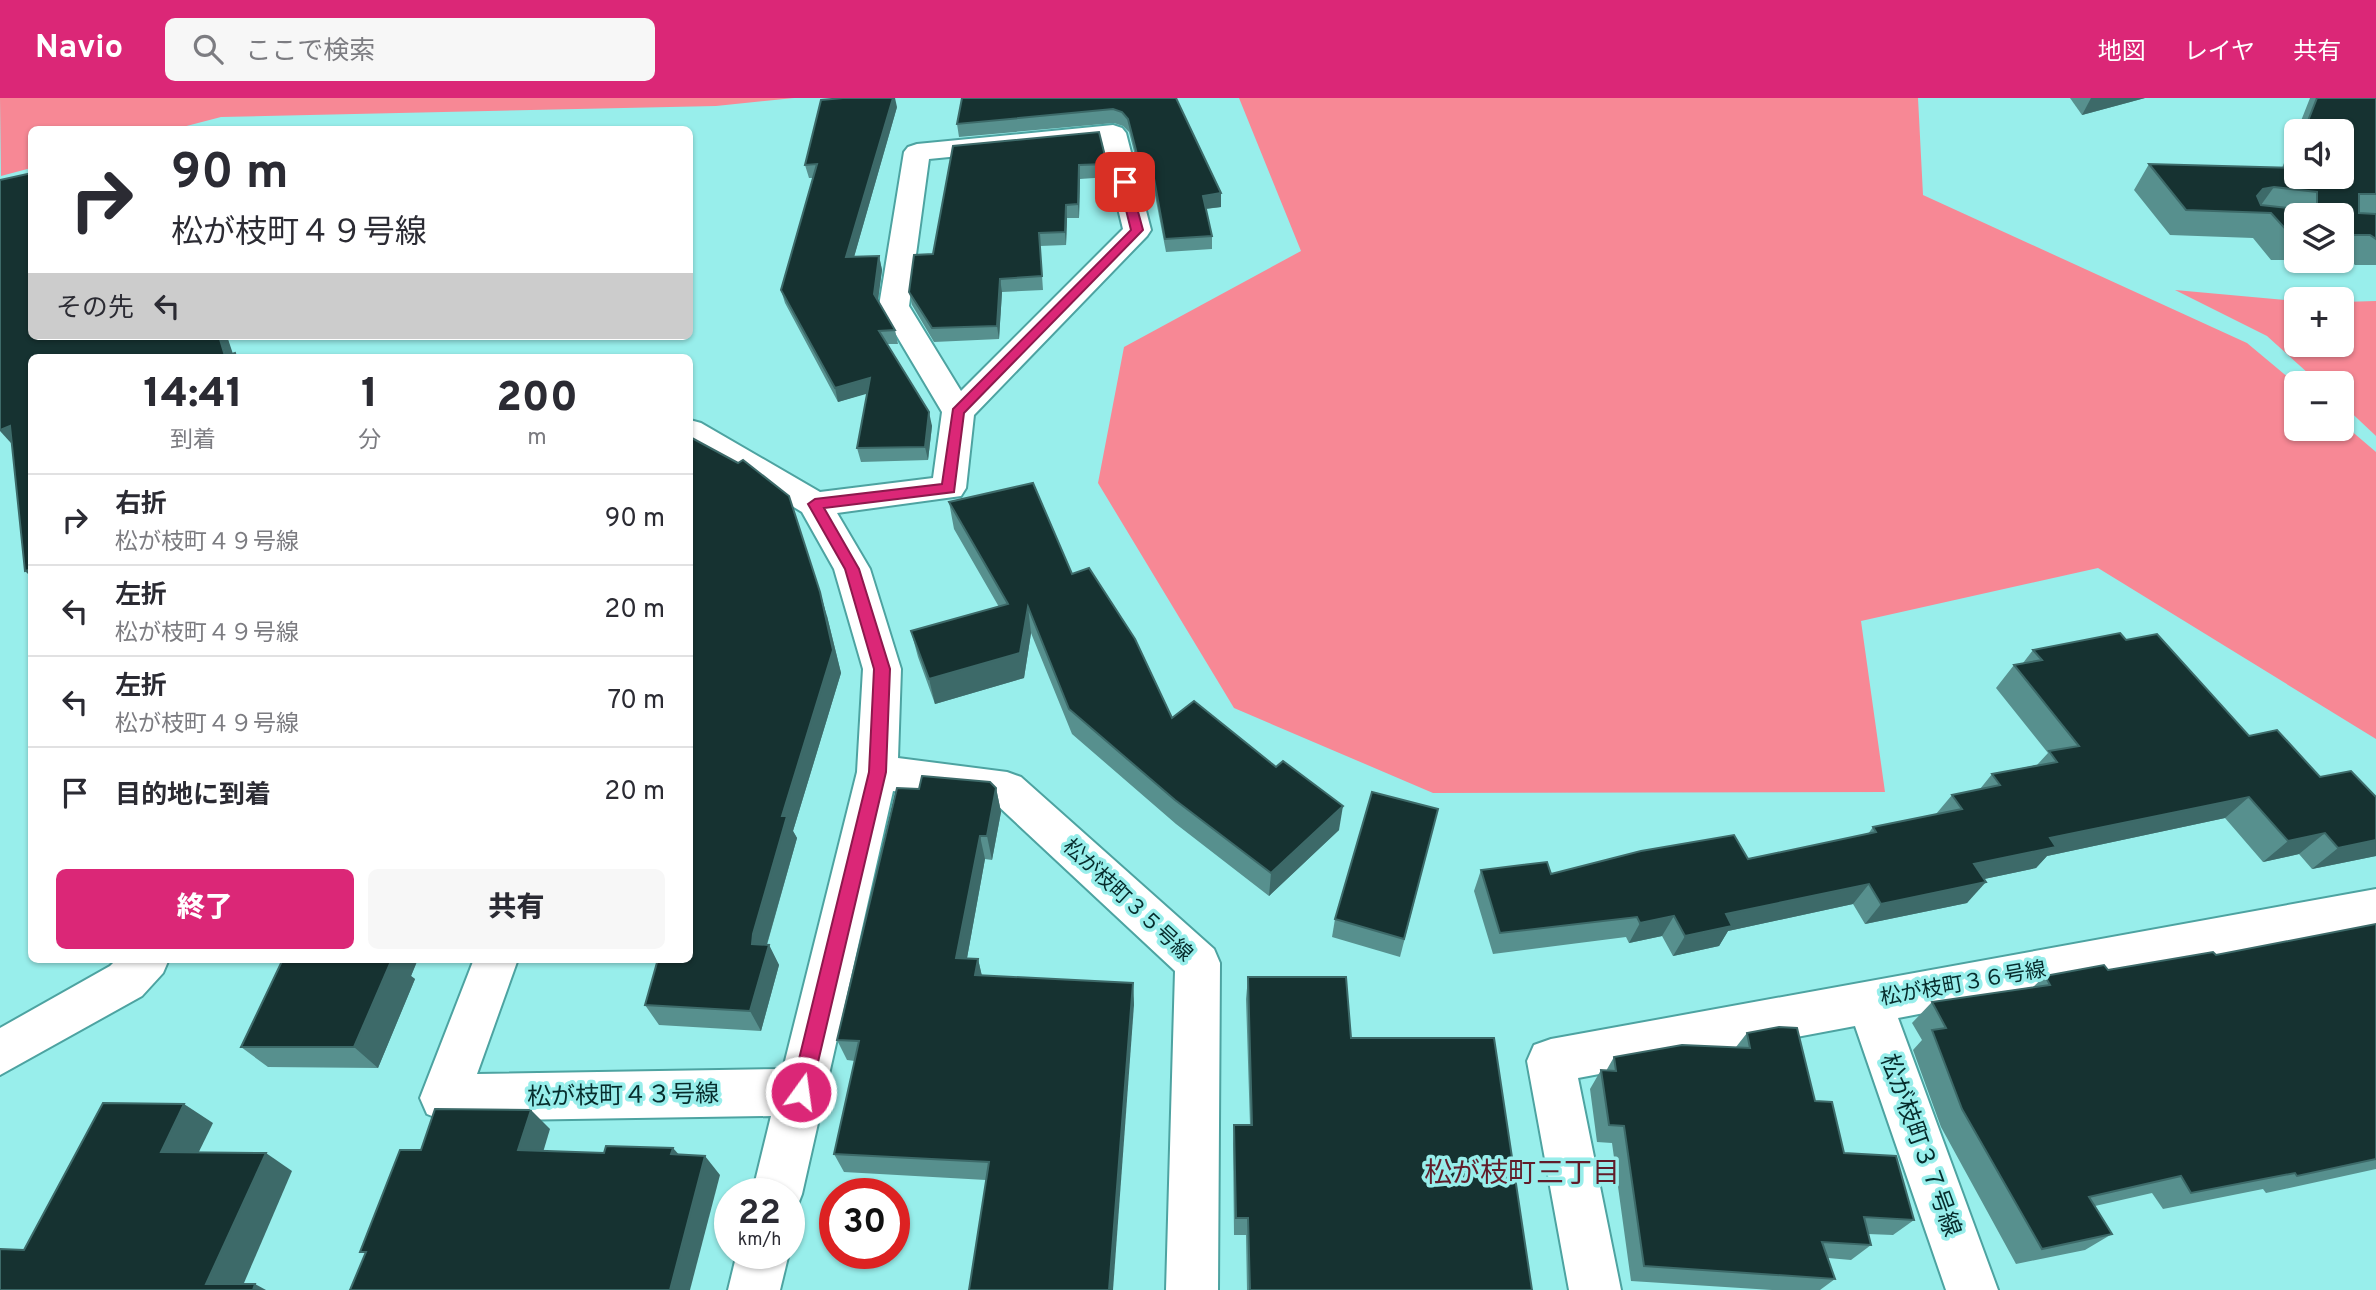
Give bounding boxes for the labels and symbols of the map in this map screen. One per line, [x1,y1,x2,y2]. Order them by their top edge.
pin [1095,152,1155,212]
street label: 松が枝町３５号線 [1056,834,1198,968]
street label: 松が枝町３６号線 [1878,957,2048,1012]
street label: 松が枝町３７号線 [1872,1050,1966,1241]
position arrow [764,1055,838,1129]
street label: 松が枝町４３号線 [527,1080,719,1114]
district label: 松が枝町三丁目 [1424,1157,1620,1193]
speed limit sign: 30 [819,1178,910,1269]

